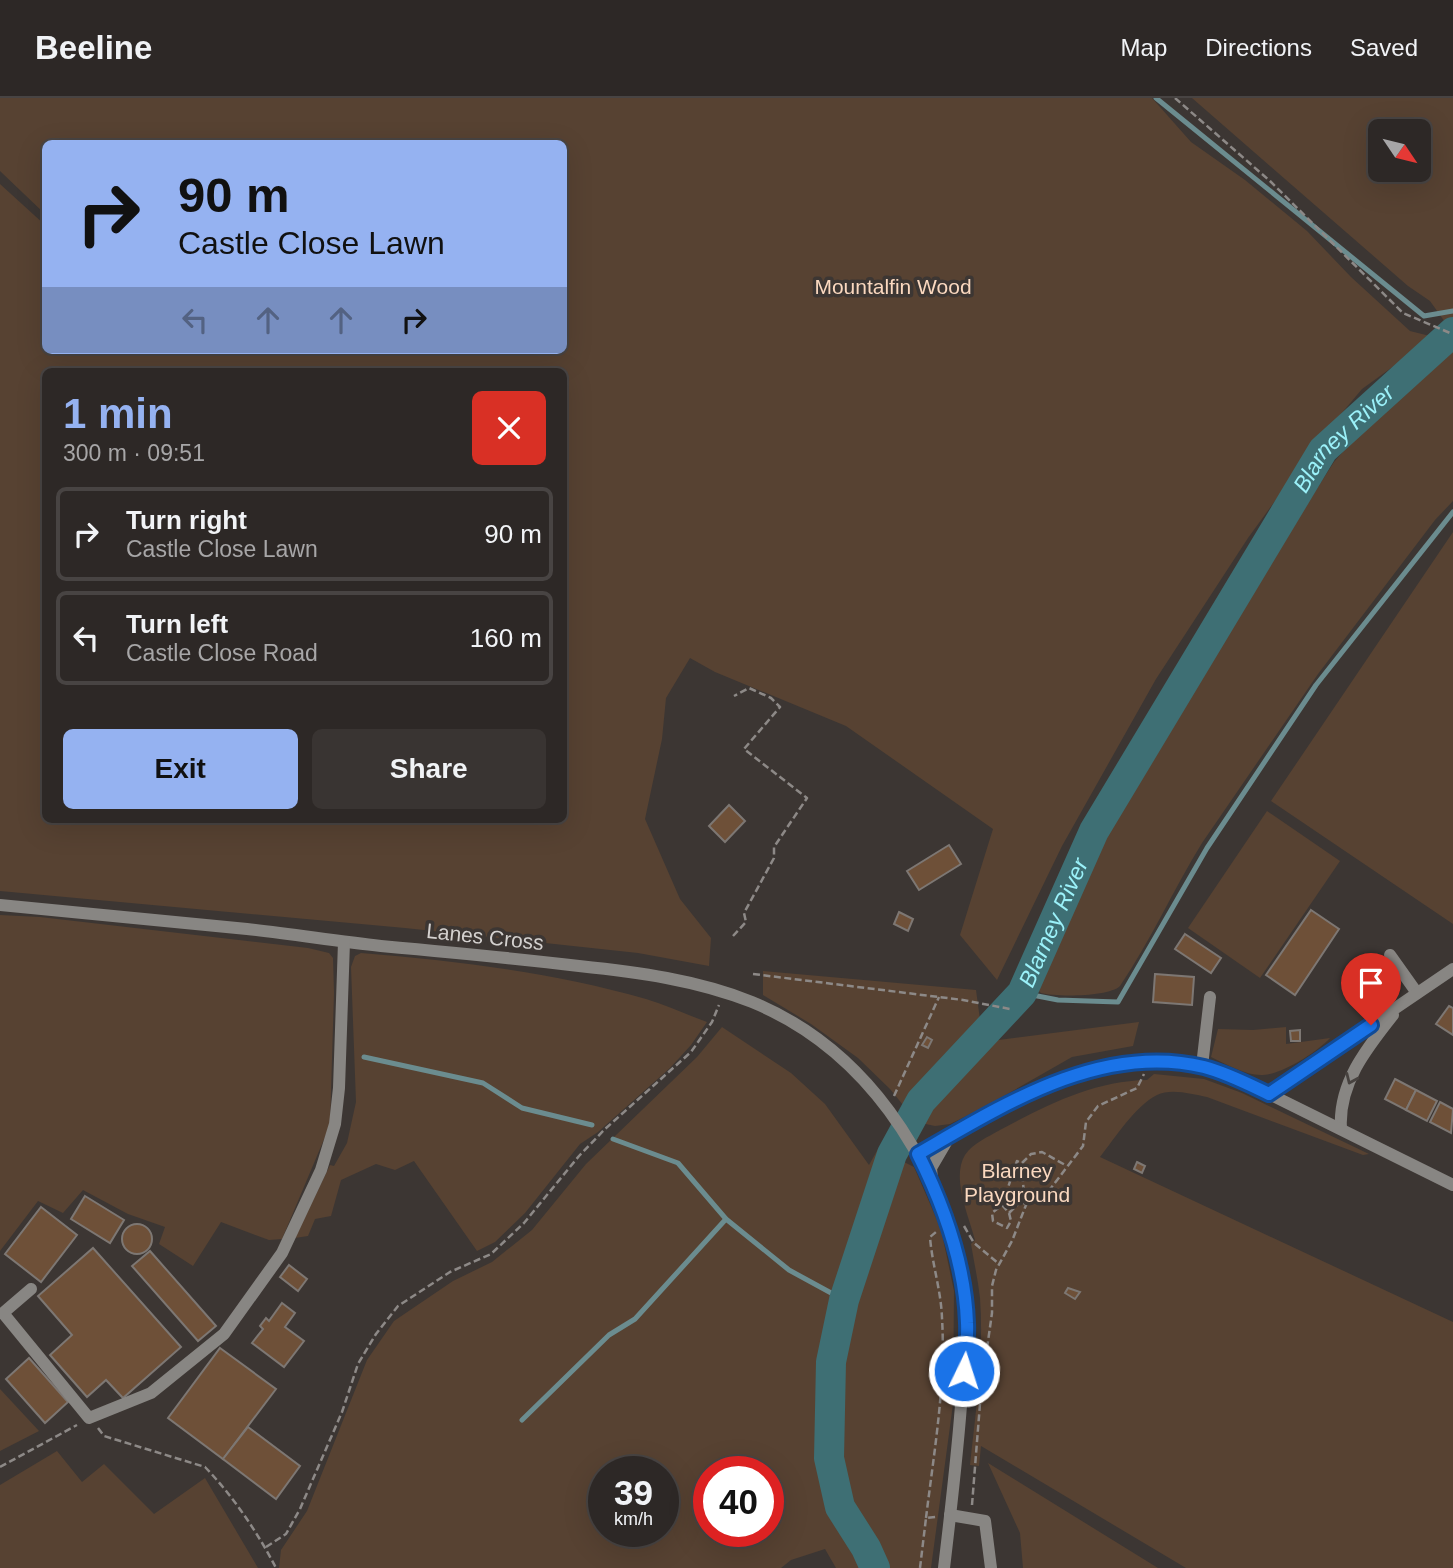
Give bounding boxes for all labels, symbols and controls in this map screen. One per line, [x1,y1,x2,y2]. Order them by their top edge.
text: Beeline [35,29,152,66]
text: Map [1121,34,1167,61]
text: Directions [1205,34,1312,61]
text: Saved [1350,34,1418,61]
north arrow [1368,119,1432,182]
map controls [1368,119,1431,182]
icon: right [63,168,154,259]
text: 90 m [178,168,290,222]
text: Castle Close Lawn [178,225,445,261]
park label: Mountalfin Wood [814,275,972,298]
icon: left [176,301,214,339]
icon: ahead [249,301,287,339]
icon: ahead [322,301,360,339]
icon: right [395,301,433,339]
water label: Blarney River [1288,378,1400,497]
text: 1 min [63,390,173,437]
button: close [472,391,546,465]
text: 300 m · 09:51 [63,440,205,466]
text: Turn right [126,505,247,535]
icon: right [67,515,105,553]
text: 90 m [484,519,542,549]
text: Castle Close Lawn [126,536,318,562]
text: Turn left [126,609,228,639]
icon: left [67,619,105,657]
text: 160 m [470,623,542,653]
text: Castle Close Road [126,640,318,666]
button: Exit [63,729,298,809]
button: Share [312,729,546,809]
water label: Blarney River [1013,853,1094,991]
street label: Lanes Cross [425,919,545,954]
pin [1341,953,1401,1025]
icon: arrive [1352,964,1390,1002]
one-way arrow [1345,1072,1359,1085]
park label: Blarney Playground [964,1159,1070,1206]
position arrow [927,1334,1001,1408]
speed limit sign: 40 [693,1456,784,1547]
text: 39 [614,1473,653,1512]
text: km/h [614,1509,653,1529]

